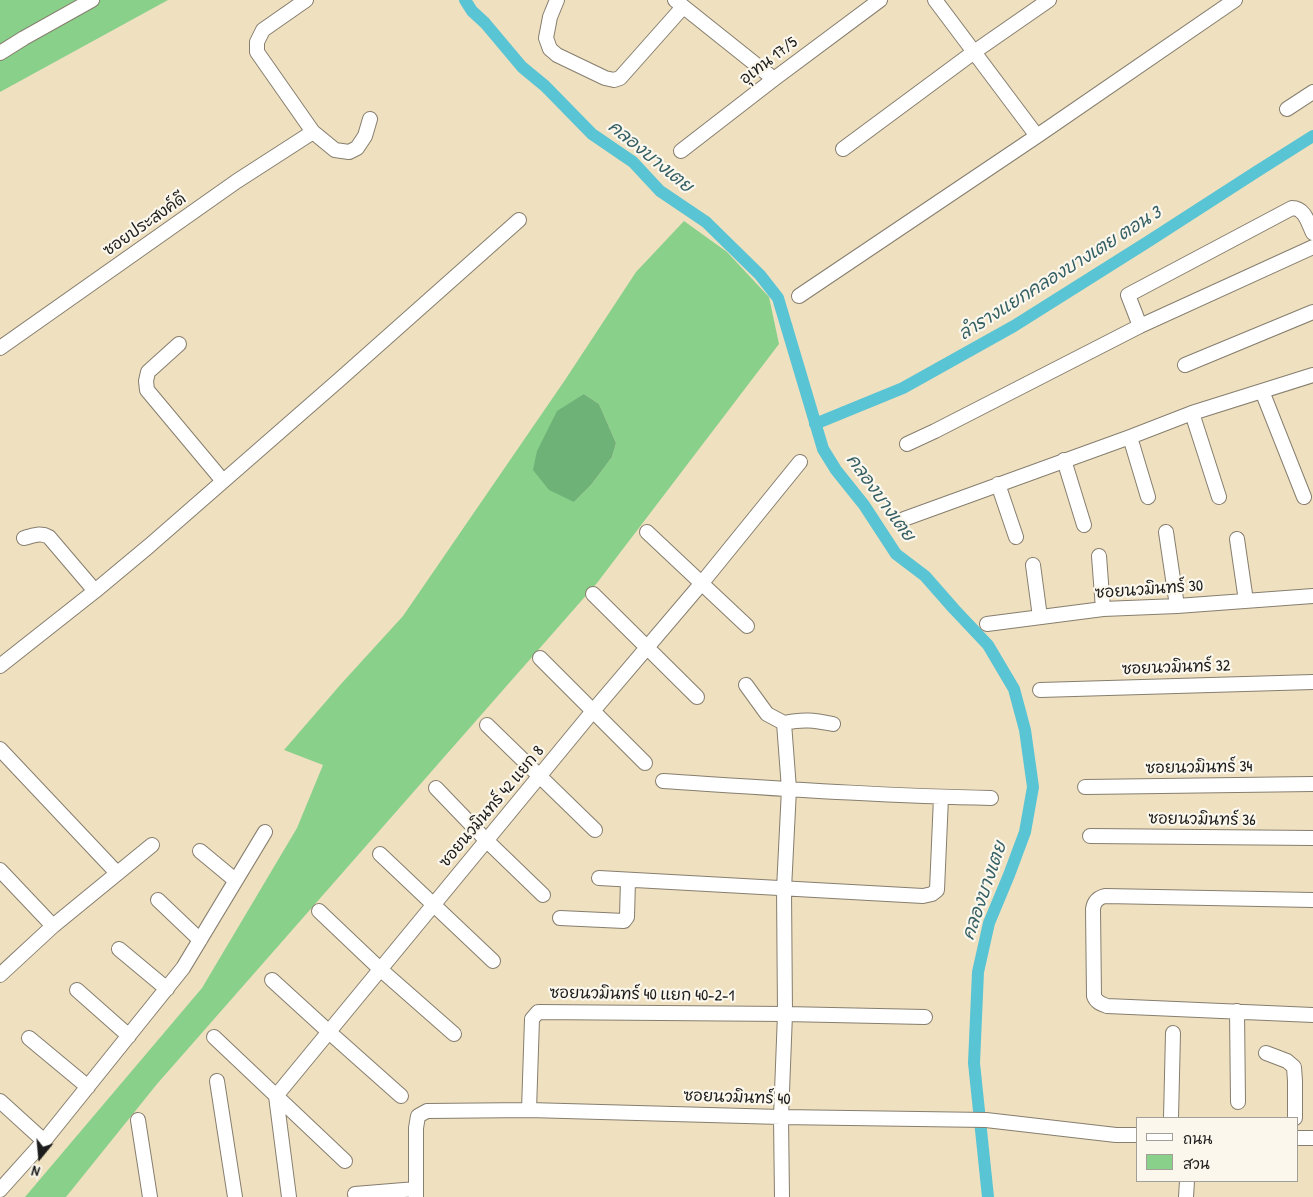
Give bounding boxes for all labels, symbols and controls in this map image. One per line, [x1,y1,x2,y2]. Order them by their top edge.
street label: อุเทน 17/5 [736,33,802,89]
water label: คลองบางเตย [603,116,697,198]
street label: ซอยประสงค์ดี [100,189,190,261]
water label: ลำรางแยกคลองบางเตย ตอน 3 [955,203,1165,345]
water label: คลองบางเตย [841,450,919,546]
street label: ซอยนวมินทร์ 30 [1094,577,1204,603]
street label: ซอยนวมินทร์ 32 [1121,657,1231,679]
street label: ซอยนวมินทร์ 42 แยก 8 [436,742,548,872]
street label: ซอยนวมินทร์ 34 [1145,757,1253,779]
street label: ซอยนวมินทร์ 36 [1148,809,1256,831]
water label: คลองบางเตย [958,839,1012,943]
street label: ซอยนวมินทร์ 40 แยก 40-2-1 [549,984,735,1006]
street label: ซอยนวมินทร์ 40 [683,1087,791,1109]
legend [1136,1117,1298,1182]
text: ถนน [1183,1128,1212,1149]
north arrow [15,1132,65,1182]
text: สวน [1183,1153,1210,1174]
text: N [29,1162,42,1182]

